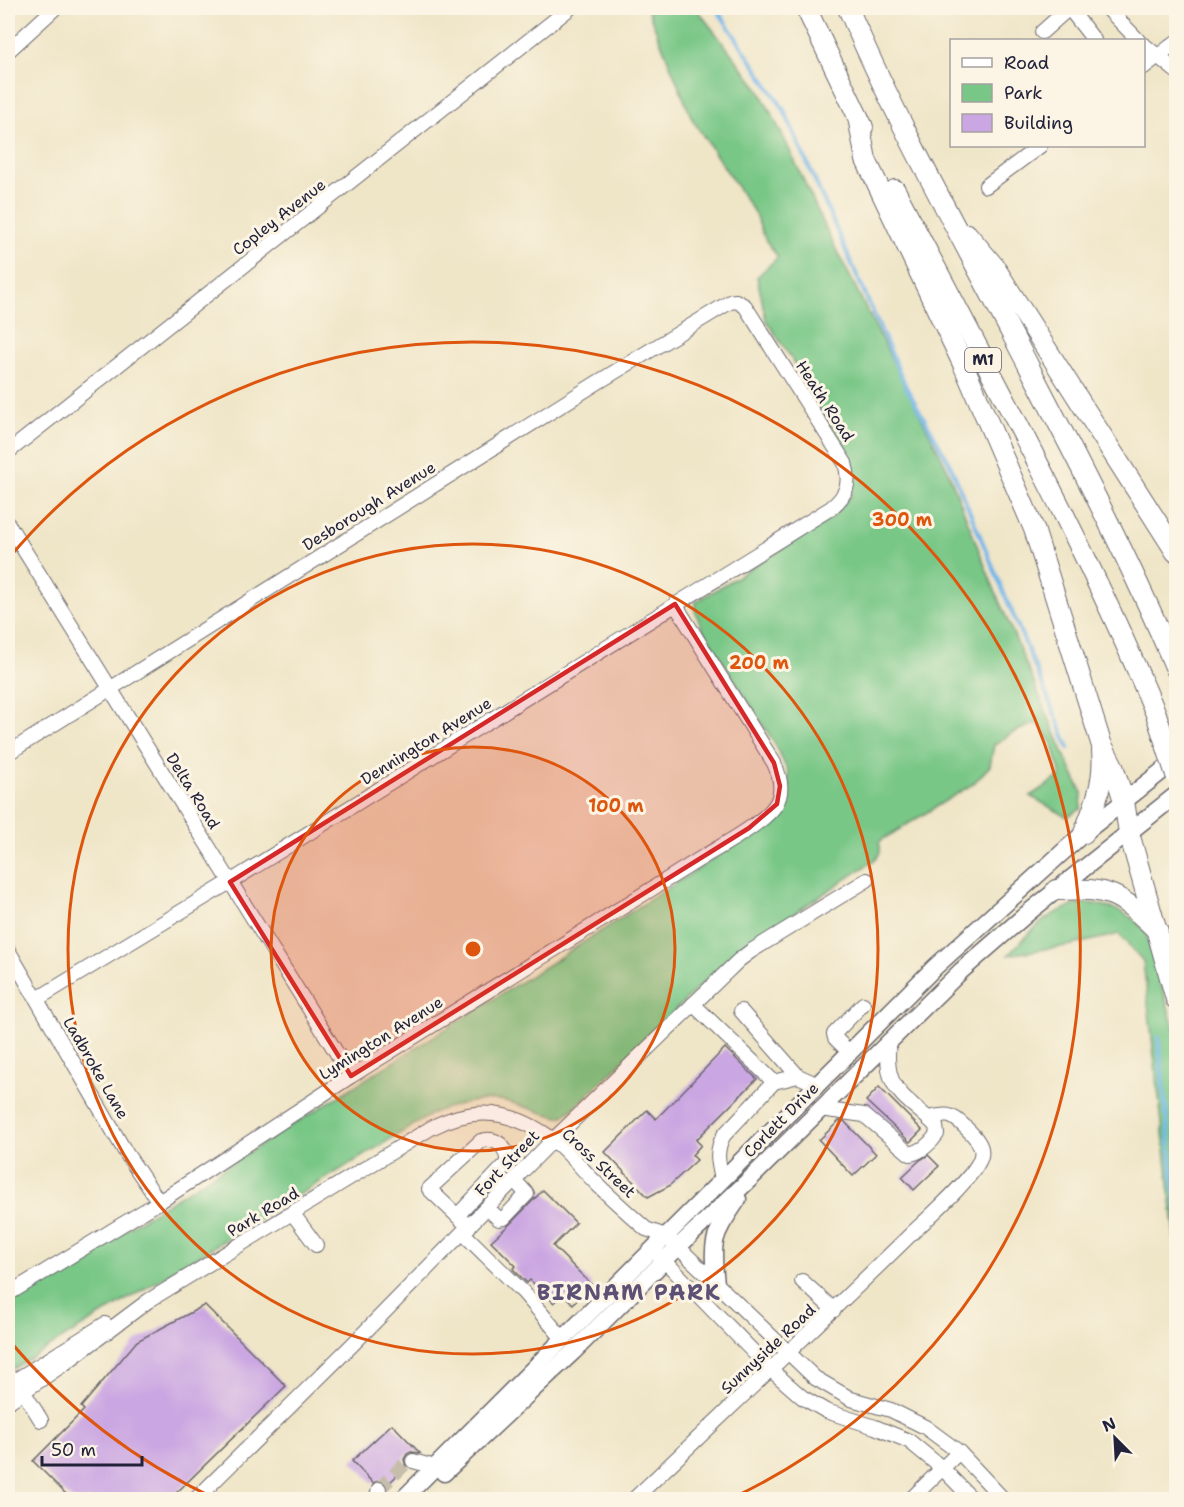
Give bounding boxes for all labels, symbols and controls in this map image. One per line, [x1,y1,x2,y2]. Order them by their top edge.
legend [950,39,1145,147]
text: Road [1004,51,1049,75]
text: Park [1004,81,1043,105]
text: Building [1004,111,1073,135]
street label: Copley Avenue [228,174,330,260]
road number: M1 [965,348,1001,372]
street label: Heath Road [791,356,859,446]
street label: Desborough Avenue [299,457,439,555]
text: 300 m [872,508,933,532]
text: 200 m [729,651,790,675]
street label: Dennington Avenue [357,692,495,790]
street label: Delta Road [161,749,225,833]
text: 100 m [588,794,644,818]
centre of rings [463,939,483,959]
street label: Lymington Avenue [315,991,447,1085]
street label: Ladbroke Lane [58,1013,134,1123]
street label: Corlett Drive [739,1078,823,1162]
street label: Cross Street [558,1123,640,1203]
street label: Fort Street [470,1125,544,1201]
street label: Park Road [223,1182,303,1242]
district label: BIRNAM PARK [537,1278,721,1307]
street label: Sunnyside Road [716,1299,820,1399]
north arrow [1085,1408,1145,1468]
text: N [1099,1413,1119,1437]
scale bar [42,1429,142,1467]
text: 50 m [51,1438,96,1462]

